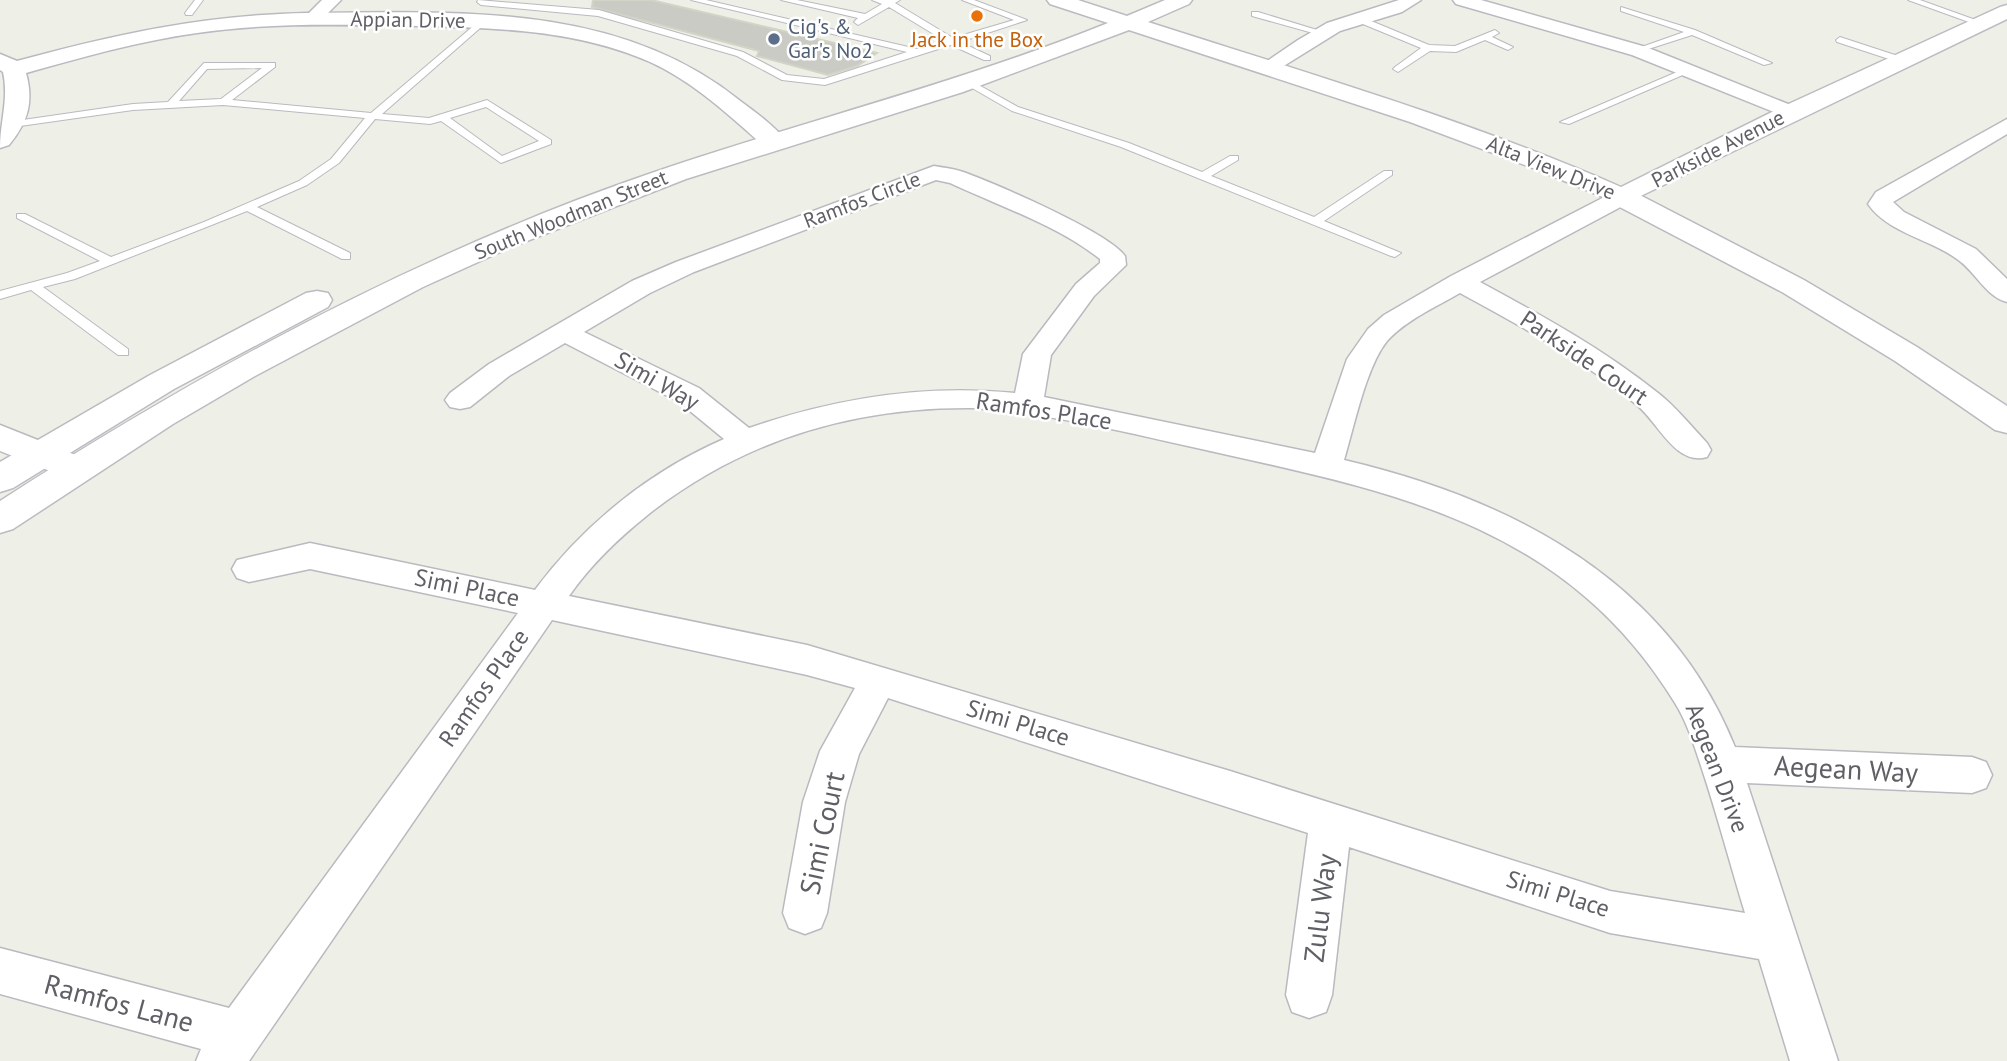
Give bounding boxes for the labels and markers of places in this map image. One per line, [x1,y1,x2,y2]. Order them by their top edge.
marker: Jack in the Box [969,8,985,24]
place label: Cig's & Gar's No2 [788,13,873,64]
place label: Jack in the Box [910,26,1043,53]
marker: Cig's & Gar's No2 [766,31,782,47]

